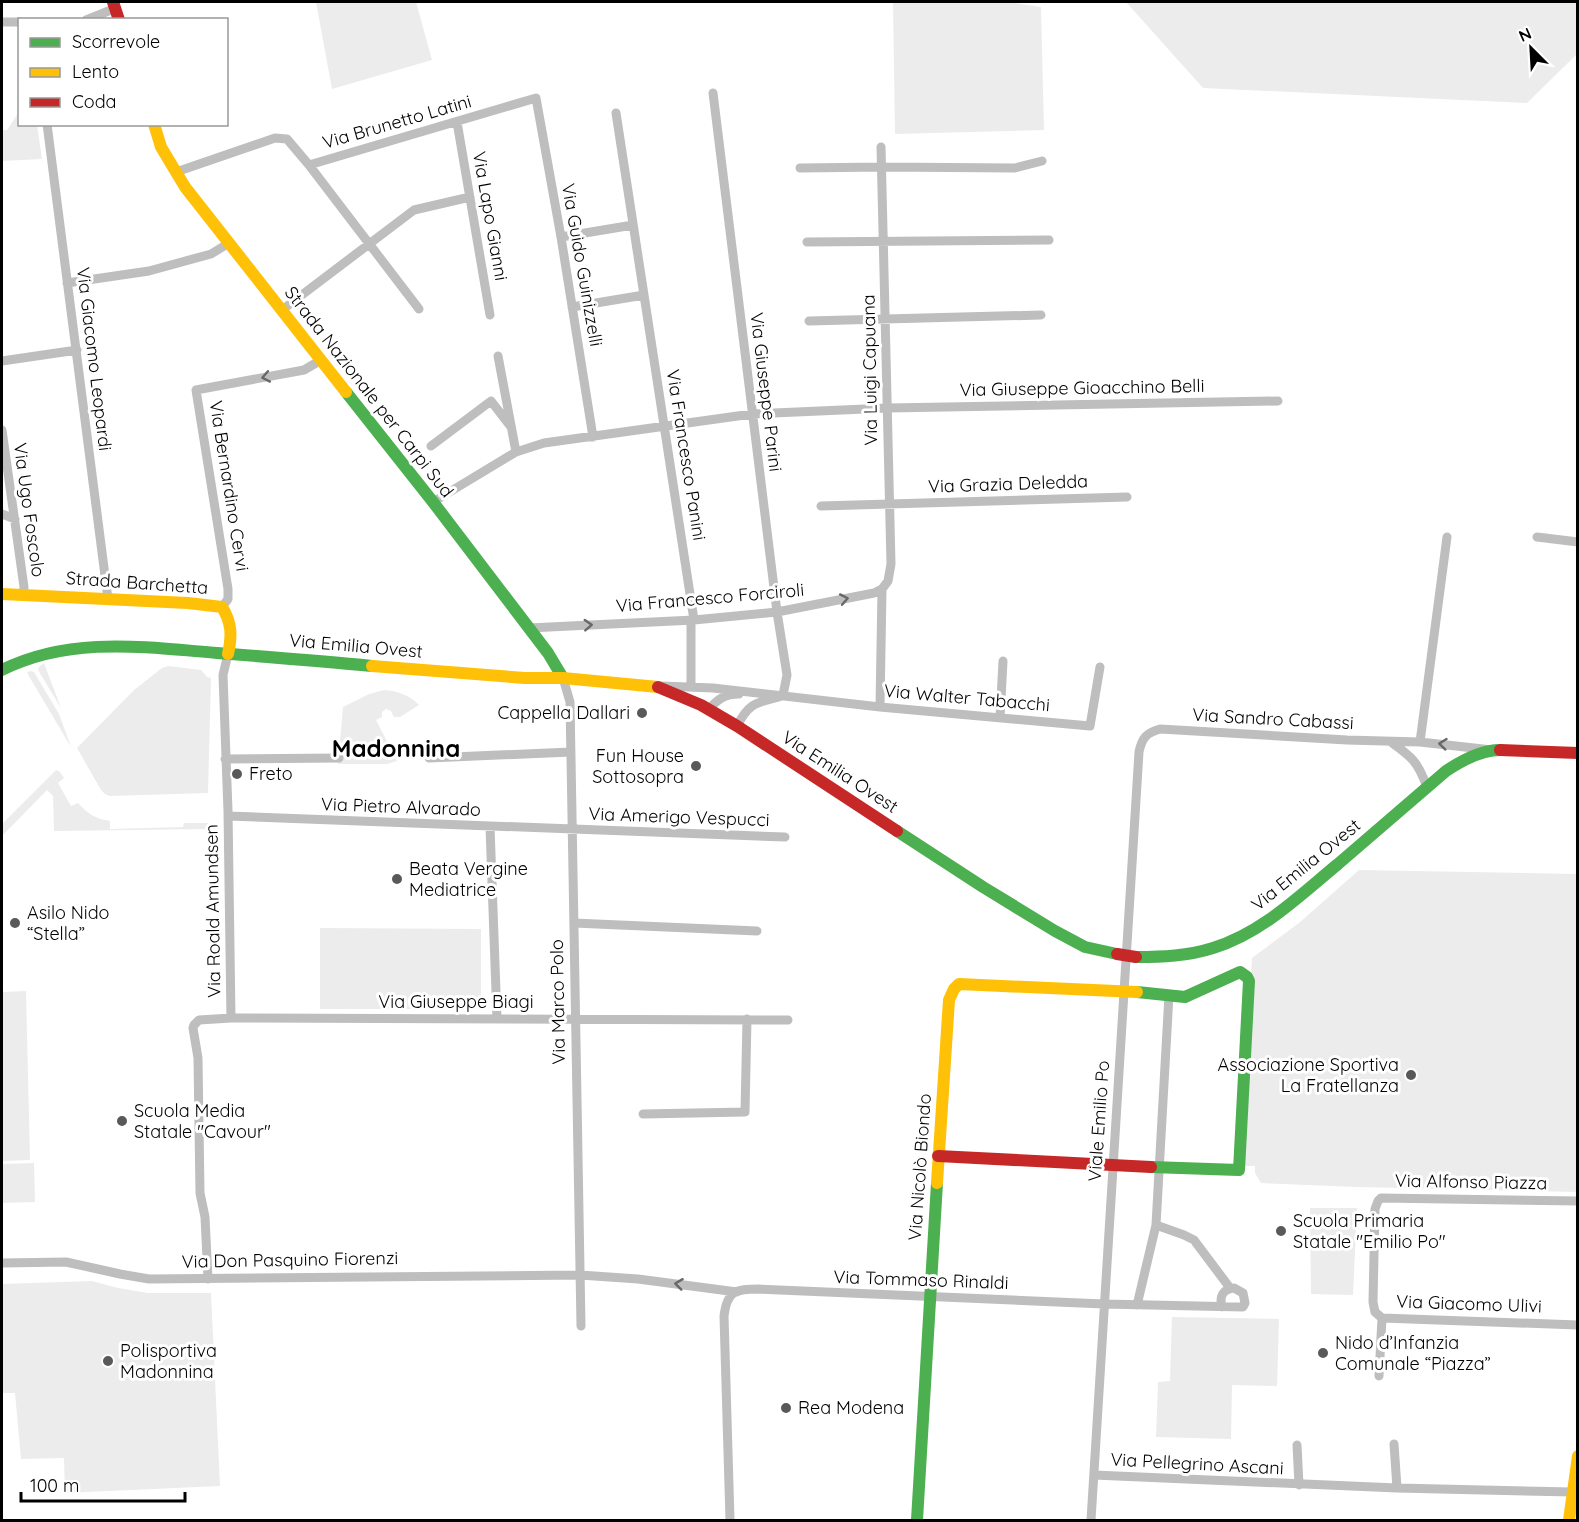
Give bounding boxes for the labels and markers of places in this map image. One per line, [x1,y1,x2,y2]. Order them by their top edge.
place label: Cappella Dallari [497,701,630,724]
marker: Cappella Dallari [635,706,649,720]
place label: Fun House Sottosopra [592,744,684,788]
marker: Fun House Sottosopra [689,759,703,773]
place label: Freto [249,762,293,785]
marker: Freto [230,767,244,781]
place label: Beata Vergine Mediatrice [409,857,528,901]
marker: Beata Vergine Mediatrice [390,872,404,886]
place label: Asilo Nido “Stella” [27,901,109,945]
marker: Asilo Nido “Stella” [8,916,22,930]
place label: Associazione Sportiva La Fratellanza [1218,1053,1399,1097]
marker: Associazione Sportiva La Fratellanza [1404,1068,1418,1082]
place label: Scuola Media Statale "Cavour" [134,1099,271,1143]
marker: Scuola Media Statale "Cavour" [115,1114,129,1128]
place label: Scuola Primaria Statale "Emilio Po" [1293,1209,1446,1253]
marker: Scuola Primaria Statale "Emilio Po" [1274,1224,1288,1238]
place label: Nido d’Infanzia Comunale “Piazza” [1335,1331,1491,1375]
place label: Polisportiva Madonnina [120,1339,217,1383]
marker: Nido d’Infanzia Comunale “Piazza” [1316,1346,1330,1360]
marker: Polisportiva Madonnina [101,1354,115,1368]
place label: Rea Modena [798,1396,904,1419]
marker: Rea Modena [779,1401,793,1415]

